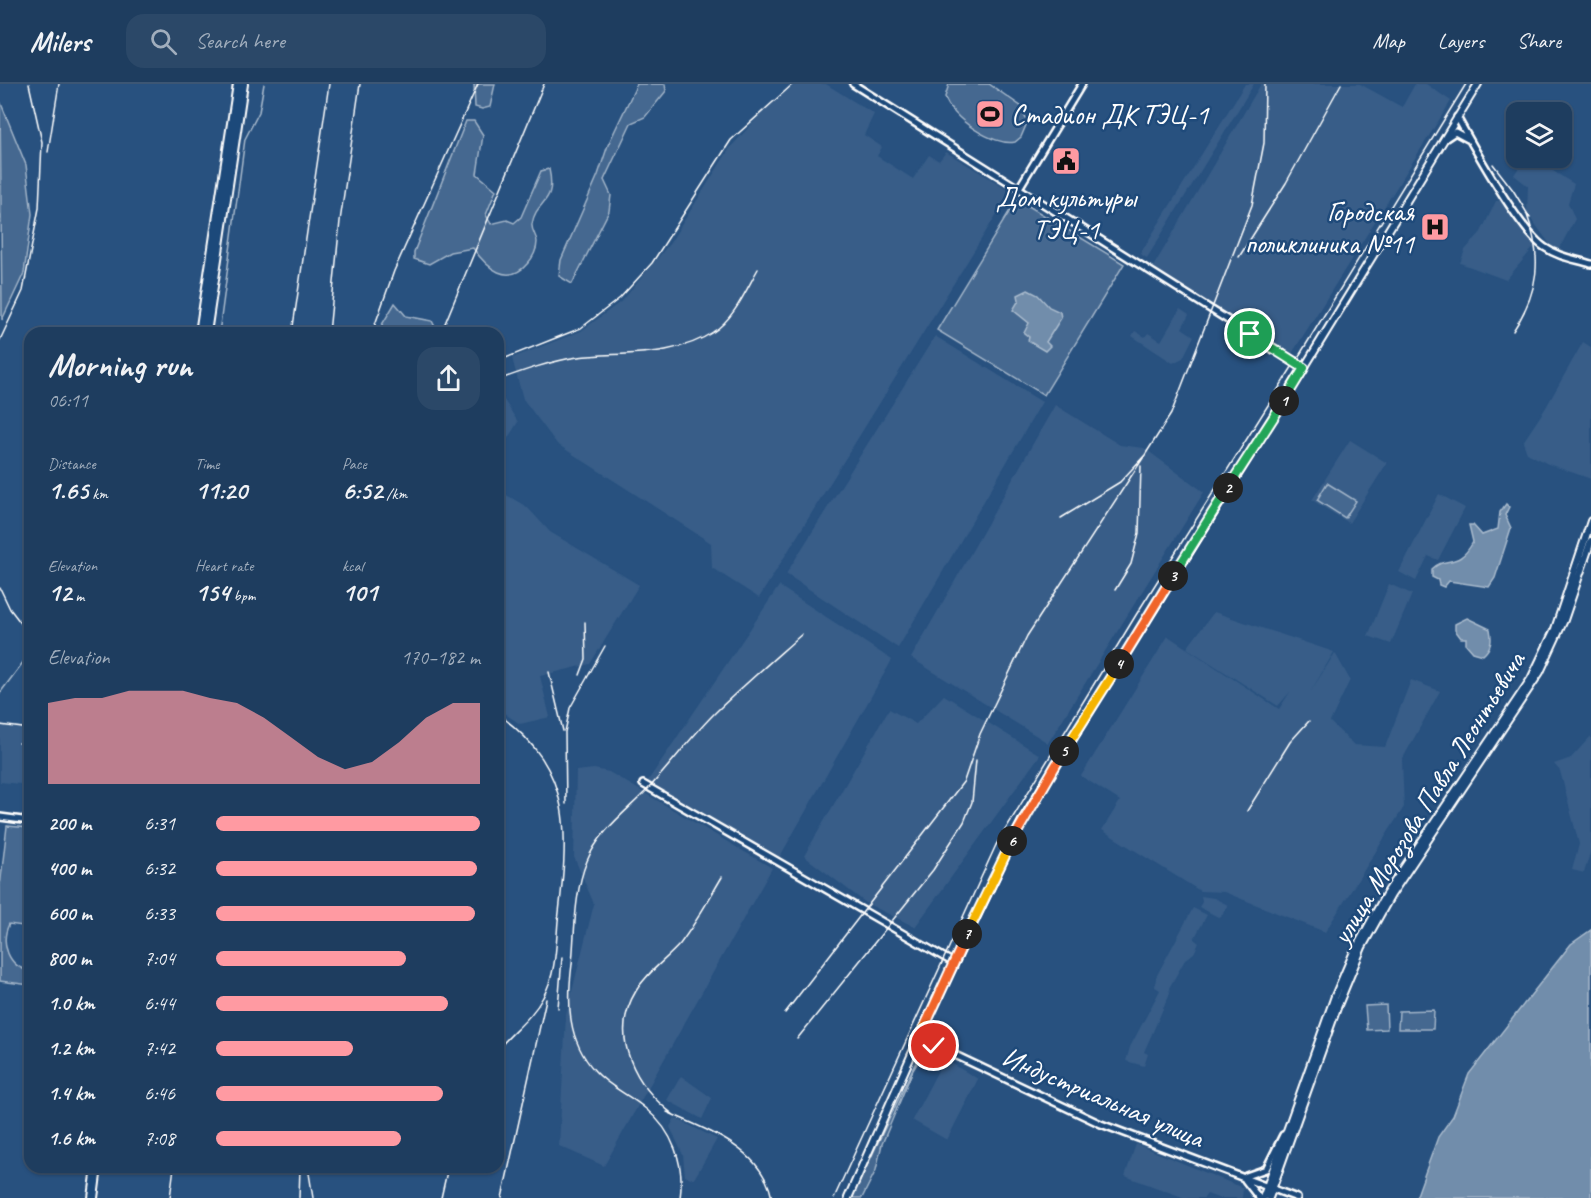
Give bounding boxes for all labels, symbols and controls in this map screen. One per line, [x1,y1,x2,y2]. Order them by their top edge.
search box [126,14,546,68]
text: Milers [30,24,90,59]
icon: search [147,25,180,58]
text: Search here [195,27,285,55]
text: Map [1372,28,1405,54]
text: Layers [1438,28,1484,54]
text: Share [1517,28,1561,54]
place label: Стадион ДК ТЭЦ-1 [1011,97,1210,132]
sports icon: Стадион ДК ТЭЦ-1 [974,98,1006,130]
map controls [1506,102,1572,168]
button: layers [1506,102,1572,168]
public building icon: Дом культуры ТЭЦ-1 [1050,145,1082,177]
place label: Дом культуры ТЭЦ-1 [996,180,1139,247]
place label: Городская поликлиника №11 [1245,194,1415,261]
hospital icon: Городская поликлиника №11 [1419,211,1451,243]
pin [1224,308,1275,359]
icon: arrive [1233,317,1266,350]
text: Morning run [48,344,192,386]
button: share [417,347,480,410]
pin: 1 [1269,386,1299,416]
text: 06:11 [48,388,88,413]
text: 1 [1280,391,1288,411]
text: Distance [48,454,96,474]
text: Time [195,454,219,474]
text: Pace [342,454,367,474]
pin: 2 [1213,473,1243,503]
text: 1.65 [48,474,88,507]
text: 11:20 [195,474,247,507]
text: 6:52 [342,474,382,507]
text: 2 [1224,478,1232,498]
text: km [88,484,108,504]
text: /km [382,484,407,504]
text: Elevation [48,556,97,576]
text: Heart rate [195,556,253,576]
text: kcal [342,556,363,576]
pin: 3 [1158,561,1188,591]
text: 3 [1169,566,1177,586]
text: 12 [48,576,71,609]
text: 154 [195,576,230,609]
text: 101 [342,576,377,609]
text: m [71,586,84,606]
text: bpm [230,586,256,606]
street label: улица Морозова Павла Леонтьевича [1322,644,1534,953]
text: Elevation [48,645,110,670]
text: 170–182 m [401,645,480,670]
pin: 4 [1104,649,1134,679]
text: 4 [1115,654,1123,674]
pin: 5 [1049,736,1079,766]
text: 5 [1061,741,1067,761]
text: 200 m [48,811,91,836]
text: 6:31 [144,811,175,836]
pin: 6 [997,826,1027,856]
text: 6 [1008,831,1016,851]
text: 400 m [48,856,91,881]
text: 6:32 [144,856,175,881]
text: 600 m [48,901,92,926]
text: 6:33 [144,901,175,926]
pin: 7 [952,919,982,949]
text: 7 [963,924,971,944]
text: 800 m [48,946,91,971]
text: 7:04 [144,946,175,971]
text: 1.0 km [48,991,95,1016]
text: 6:44 [144,991,175,1016]
pin [908,1020,959,1071]
icon: check [917,1029,950,1062]
text: 1.2 km [48,1036,95,1061]
text: 7:42 [144,1036,175,1061]
street label: Индустриальная улица [997,1039,1211,1156]
text: 1.4 km [48,1081,95,1106]
text: 6:46 [144,1081,175,1106]
text: 1.6 km [48,1126,95,1151]
text: 7:08 [144,1126,175,1151]

